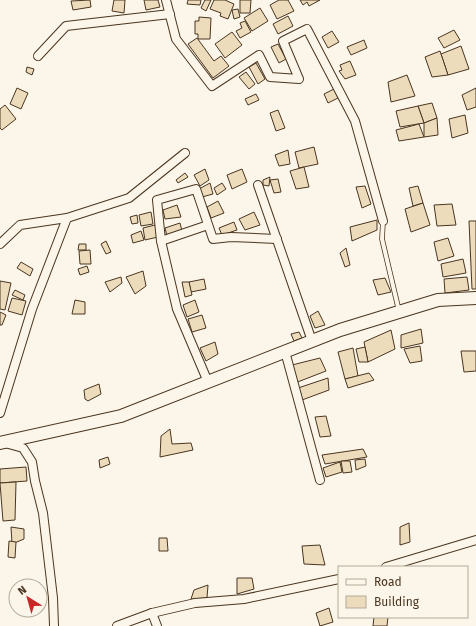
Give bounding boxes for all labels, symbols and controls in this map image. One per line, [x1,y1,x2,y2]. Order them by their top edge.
legend [338,566,468,618]
text: Road [374,575,402,589]
north arrow [8,578,48,618]
text: N [15,583,29,598]
text: Building [374,595,420,609]

